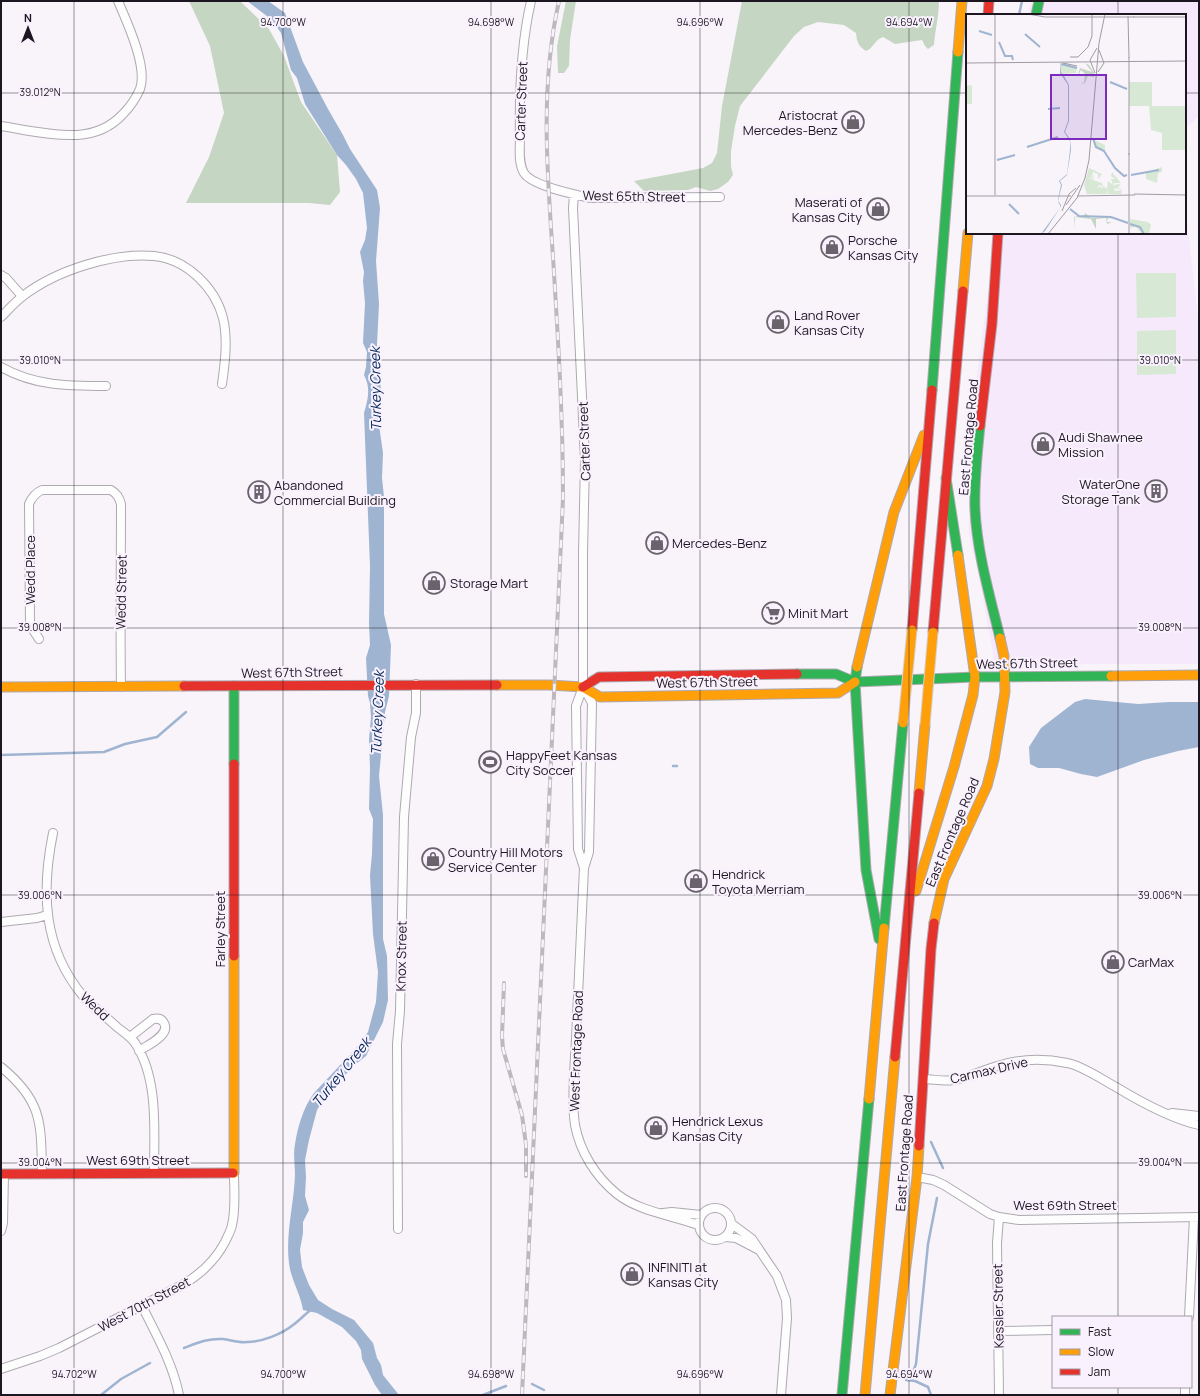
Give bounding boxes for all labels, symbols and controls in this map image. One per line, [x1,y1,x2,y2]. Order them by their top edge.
north arrow [8,8,48,48]
text: N [24,10,32,25]
inset map [966,14,1186,234]
text: 94.700°W [260,15,306,29]
text: 94.698°W [468,15,515,29]
text: 94.696°W [677,15,724,29]
text: 94.694°W [886,15,933,29]
street label: Carter Street [511,61,531,141]
text: 39.012°N [19,85,61,99]
place label: Aristocrat Mercedes-Benz [743,106,838,139]
shop icon: Aristocrat Mercedes-Benz [840,109,866,135]
street label: West 65th Street [582,186,686,206]
place label: Maserati of Kansas City [792,193,862,226]
shop icon: Maserati of Kansas City [865,196,891,222]
place label: Porsche Kansas City [848,231,918,264]
shop icon: Porsche Kansas City [819,234,845,260]
place label: Land Rover Kansas City [794,306,864,339]
shop icon: Land Rover Kansas City [765,309,791,335]
water label: Turkey Creek [365,345,385,431]
text: 39.010°N [19,353,61,367]
text: 39.010°N [1139,353,1181,367]
street label: East Frontage Road [954,378,982,496]
street label: Carter Street [574,401,594,481]
place label: Audi Shawnee Mission [1058,428,1143,461]
shop icon: Audi Shawnee Mission [1030,431,1056,457]
place label: WaterOne Storage Tank [1062,475,1141,508]
place label: Abandoned Commercial Building [274,476,396,509]
building icon: WaterOne Storage Tank [1143,478,1169,504]
building icon: Abandoned Commercial Building [246,479,272,505]
shop icon: Mercedes-Benz [644,530,670,556]
place label: Mercedes-Benz [672,534,767,552]
street label: Wedd Place [21,535,39,605]
street label: Wedd Street [111,554,131,630]
shop icon: Storage Mart [421,570,447,596]
place label: Storage Mart [450,574,528,592]
supermarket icon: Minit Mart [760,600,786,626]
place label: Minit Mart [788,604,849,622]
text: 39.008°N [18,620,62,634]
text: 39.008°N [1138,620,1182,634]
street label: West 67th Street [976,653,1078,673]
street label: West 67th Street [241,662,343,682]
water label: Turkey Creek [366,669,388,755]
street label: West 67th Street [656,672,758,692]
place label: HappyFeet Kansas City Soccer [506,746,617,779]
sports icon: HappyFeet Kansas City Soccer [477,749,503,775]
street label: East Frontage Road [921,775,983,889]
place label: Country Hill Motors Service Center [448,843,563,876]
shop icon: Country Hill Motors Service Center [420,846,446,872]
place label: Hendrick Toyota Merriam [712,865,805,898]
shop icon: Hendrick Toyota Merriam [683,868,709,894]
text: 39.006°N [18,888,62,902]
text: 39.006°N [1138,888,1182,902]
street label: Farley Street [211,891,229,967]
street label: Knox Street [391,921,411,991]
shop icon: CarMax [1100,949,1126,975]
place label: CarMax [1128,953,1174,971]
street label: Wedd [76,988,114,1024]
street label: West Frontage Road [565,990,587,1112]
water label: Turkey Creek [307,1032,376,1111]
street label: Carmax Drive [948,1052,1030,1088]
street label: East Frontage Road [891,1094,917,1212]
place label: Hendrick Lexus Kansas City [672,1112,763,1145]
shop icon: Hendrick Lexus Kansas City [643,1115,669,1141]
street label: West 69th Street [86,1151,190,1169]
text: 39.004°N [18,1155,62,1169]
text: 39.004°N [1138,1155,1182,1169]
street label: West 69th Street [1013,1196,1117,1214]
place label: INFINITI at Kansas City [648,1258,718,1291]
shop icon: INFINITI at Kansas City [619,1261,645,1287]
street label: Kessler Street [988,1264,1008,1348]
street label: West 70th Street [95,1272,193,1336]
legend [1052,1316,1192,1388]
text: Fast [1088,1323,1112,1340]
text: Slow [1088,1343,1114,1360]
text: Jam [1088,1363,1110,1380]
text: 94.702°W [51,1367,97,1381]
text: 94.700°W [260,1367,306,1381]
text: 94.698°W [468,1367,515,1381]
text: 94.696°W [677,1367,724,1381]
text: 94.694°W [886,1367,933,1381]

